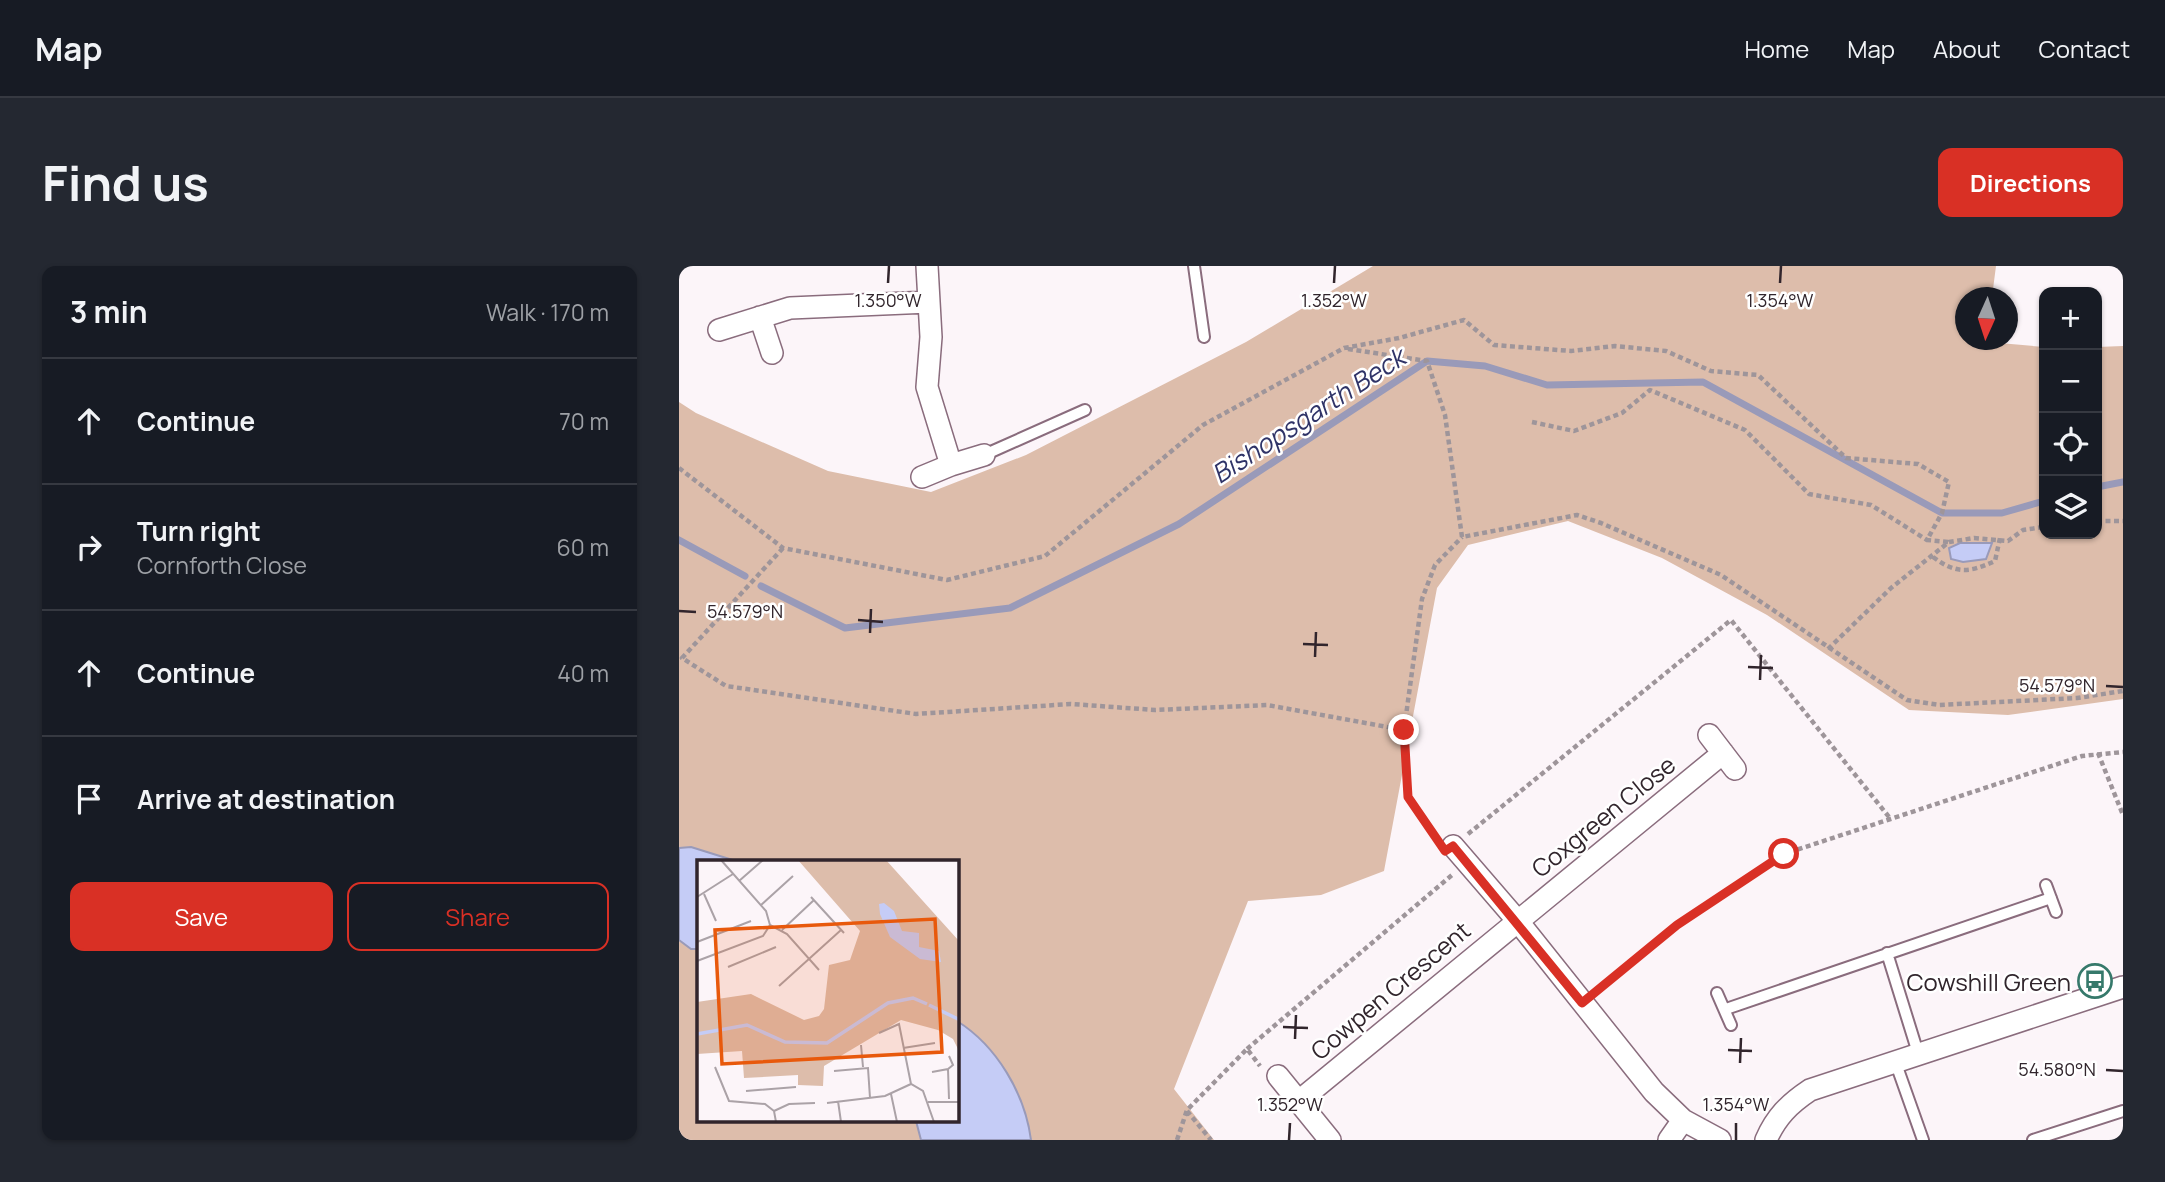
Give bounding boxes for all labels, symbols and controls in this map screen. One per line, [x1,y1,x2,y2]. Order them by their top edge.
text: Map [35,26,103,71]
text: Home [1744,32,1809,65]
text: Map [1847,32,1895,65]
text: About [1933,32,2001,65]
text: Contact [2039,32,2130,65]
button: Directions [1938,148,2123,217]
text: Find us [42,149,209,216]
north arrow [1955,287,2018,350]
map controls [2039,287,2102,539]
button: + [2039,287,2102,350]
text: 1.350°W [854,288,922,312]
text: 1.352°W [1301,288,1367,312]
text: 1.354°W [1747,288,1814,312]
text: 3 min [70,291,148,332]
text: Walk · 170 m [486,296,609,328]
water label: Bishopsgarth Beck [1204,337,1415,491]
button: − [2039,350,2102,413]
icon: ahead [70,402,108,440]
text: Continue [137,403,255,439]
text: 70 m [559,405,609,437]
button: locate [2039,413,2102,476]
button: layers [2039,476,2102,539]
text: Turn right [137,513,261,549]
icon: right [70,528,108,566]
text: 60 m [557,531,609,563]
text: Cornforth Close [137,549,307,581]
text: 54.579°N [707,599,783,623]
icon: ahead [70,654,108,692]
text: Continue [137,655,255,691]
text: 40 m [557,657,609,689]
text: 54.579°N [2019,673,2095,697]
route end [1388,714,1419,745]
street label: Coxgreen Close [1524,748,1682,884]
icon: arrive [70,780,108,818]
text: Arrive at destination [137,781,395,817]
route start [1768,838,1799,869]
inset map [697,860,959,1122]
button: Save [70,882,333,951]
button: Share [347,882,609,951]
street label: Cowpen Crescent [1303,913,1477,1067]
bus stop icon: Cowshill Green [2076,962,2114,1000]
place label: Cowshill Green [1906,965,2071,998]
text: 54.580°N [2018,1057,2096,1081]
text: 1.352°W [1257,1092,1323,1116]
text: 1.354°W [1703,1092,1770,1116]

